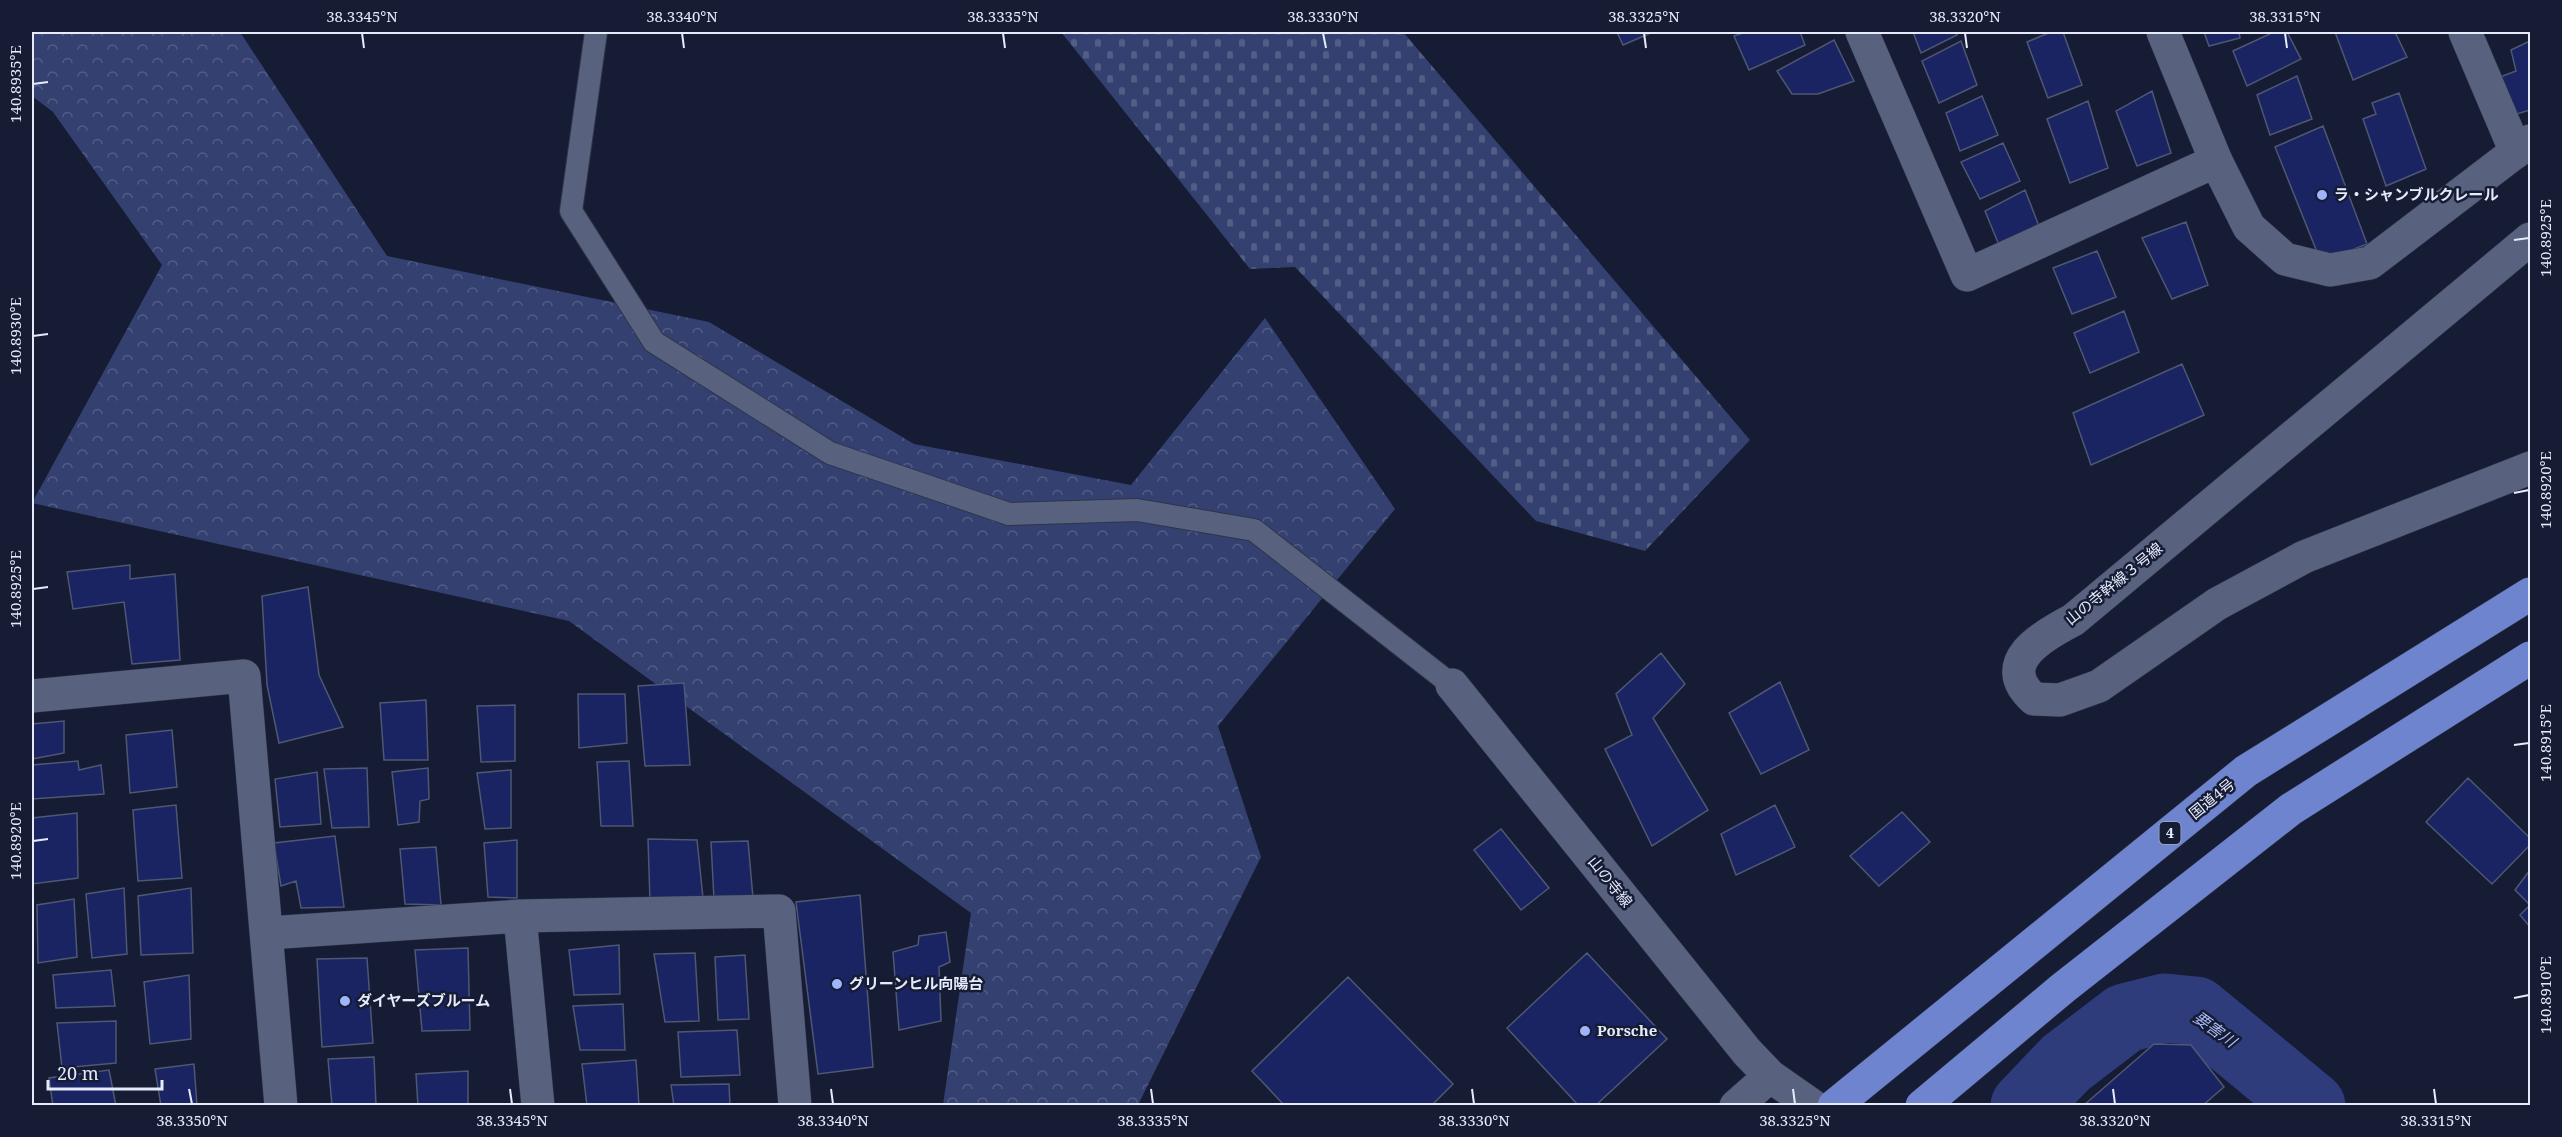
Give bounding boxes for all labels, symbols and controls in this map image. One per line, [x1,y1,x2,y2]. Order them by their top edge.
text: 38.3345°N [326,6,398,26]
text: 38.3340°N [646,6,718,26]
text: 38.3335°N [967,6,1039,26]
text: 38.3330°N [1287,6,1359,26]
text: 38.3325°N [1608,6,1680,26]
text: 38.3320°N [1929,6,2001,26]
text: 38.3315°N [2249,6,2321,26]
text: 140.8935°E [5,45,25,123]
place label: ラ・シャンブルクレール [2334,184,2499,204]
marker: ラ・シャンブルクレール [2315,188,2329,202]
text: 140.8925°E [2535,199,2555,277]
text: 140.8930°E [5,297,25,375]
text: 140.8920°E [2535,451,2555,529]
street label: 山の寺幹線３号線 [2060,538,2166,629]
text: 140.8925°E [5,550,25,628]
text: 140.8915°E [2535,704,2555,782]
street label: 国道4号 [2184,774,2238,823]
text: 140.8920°E [5,802,25,880]
road number: 4 [2160,822,2180,844]
street label: 山の寺線 [1584,852,1637,911]
text: 140.8910°E [2535,956,2555,1034]
place label: グリーンヒル向陽台 [849,973,983,993]
marker: グリーンヒル向陽台 [830,977,844,991]
place label: ダイヤーズブルーム [357,990,490,1010]
marker: ダイヤーズブルーム [338,994,352,1008]
water label: 要害川 [2189,1006,2242,1053]
place label: Porsche [1597,1020,1657,1040]
marker: Porsche [1578,1024,1592,1038]
scale bar [48,1053,162,1091]
text: 20 m [57,1061,99,1085]
text: 38.3350°N [156,1110,228,1130]
text: 38.3345°N [476,1110,548,1130]
text: 38.3340°N [797,1110,869,1130]
text: 38.3335°N [1117,1110,1189,1130]
text: 38.3330°N [1438,1110,1510,1130]
text: 38.3325°N [1759,1110,1831,1130]
text: 38.3320°N [2079,1110,2151,1130]
text: 38.3315°N [2400,1110,2472,1130]

